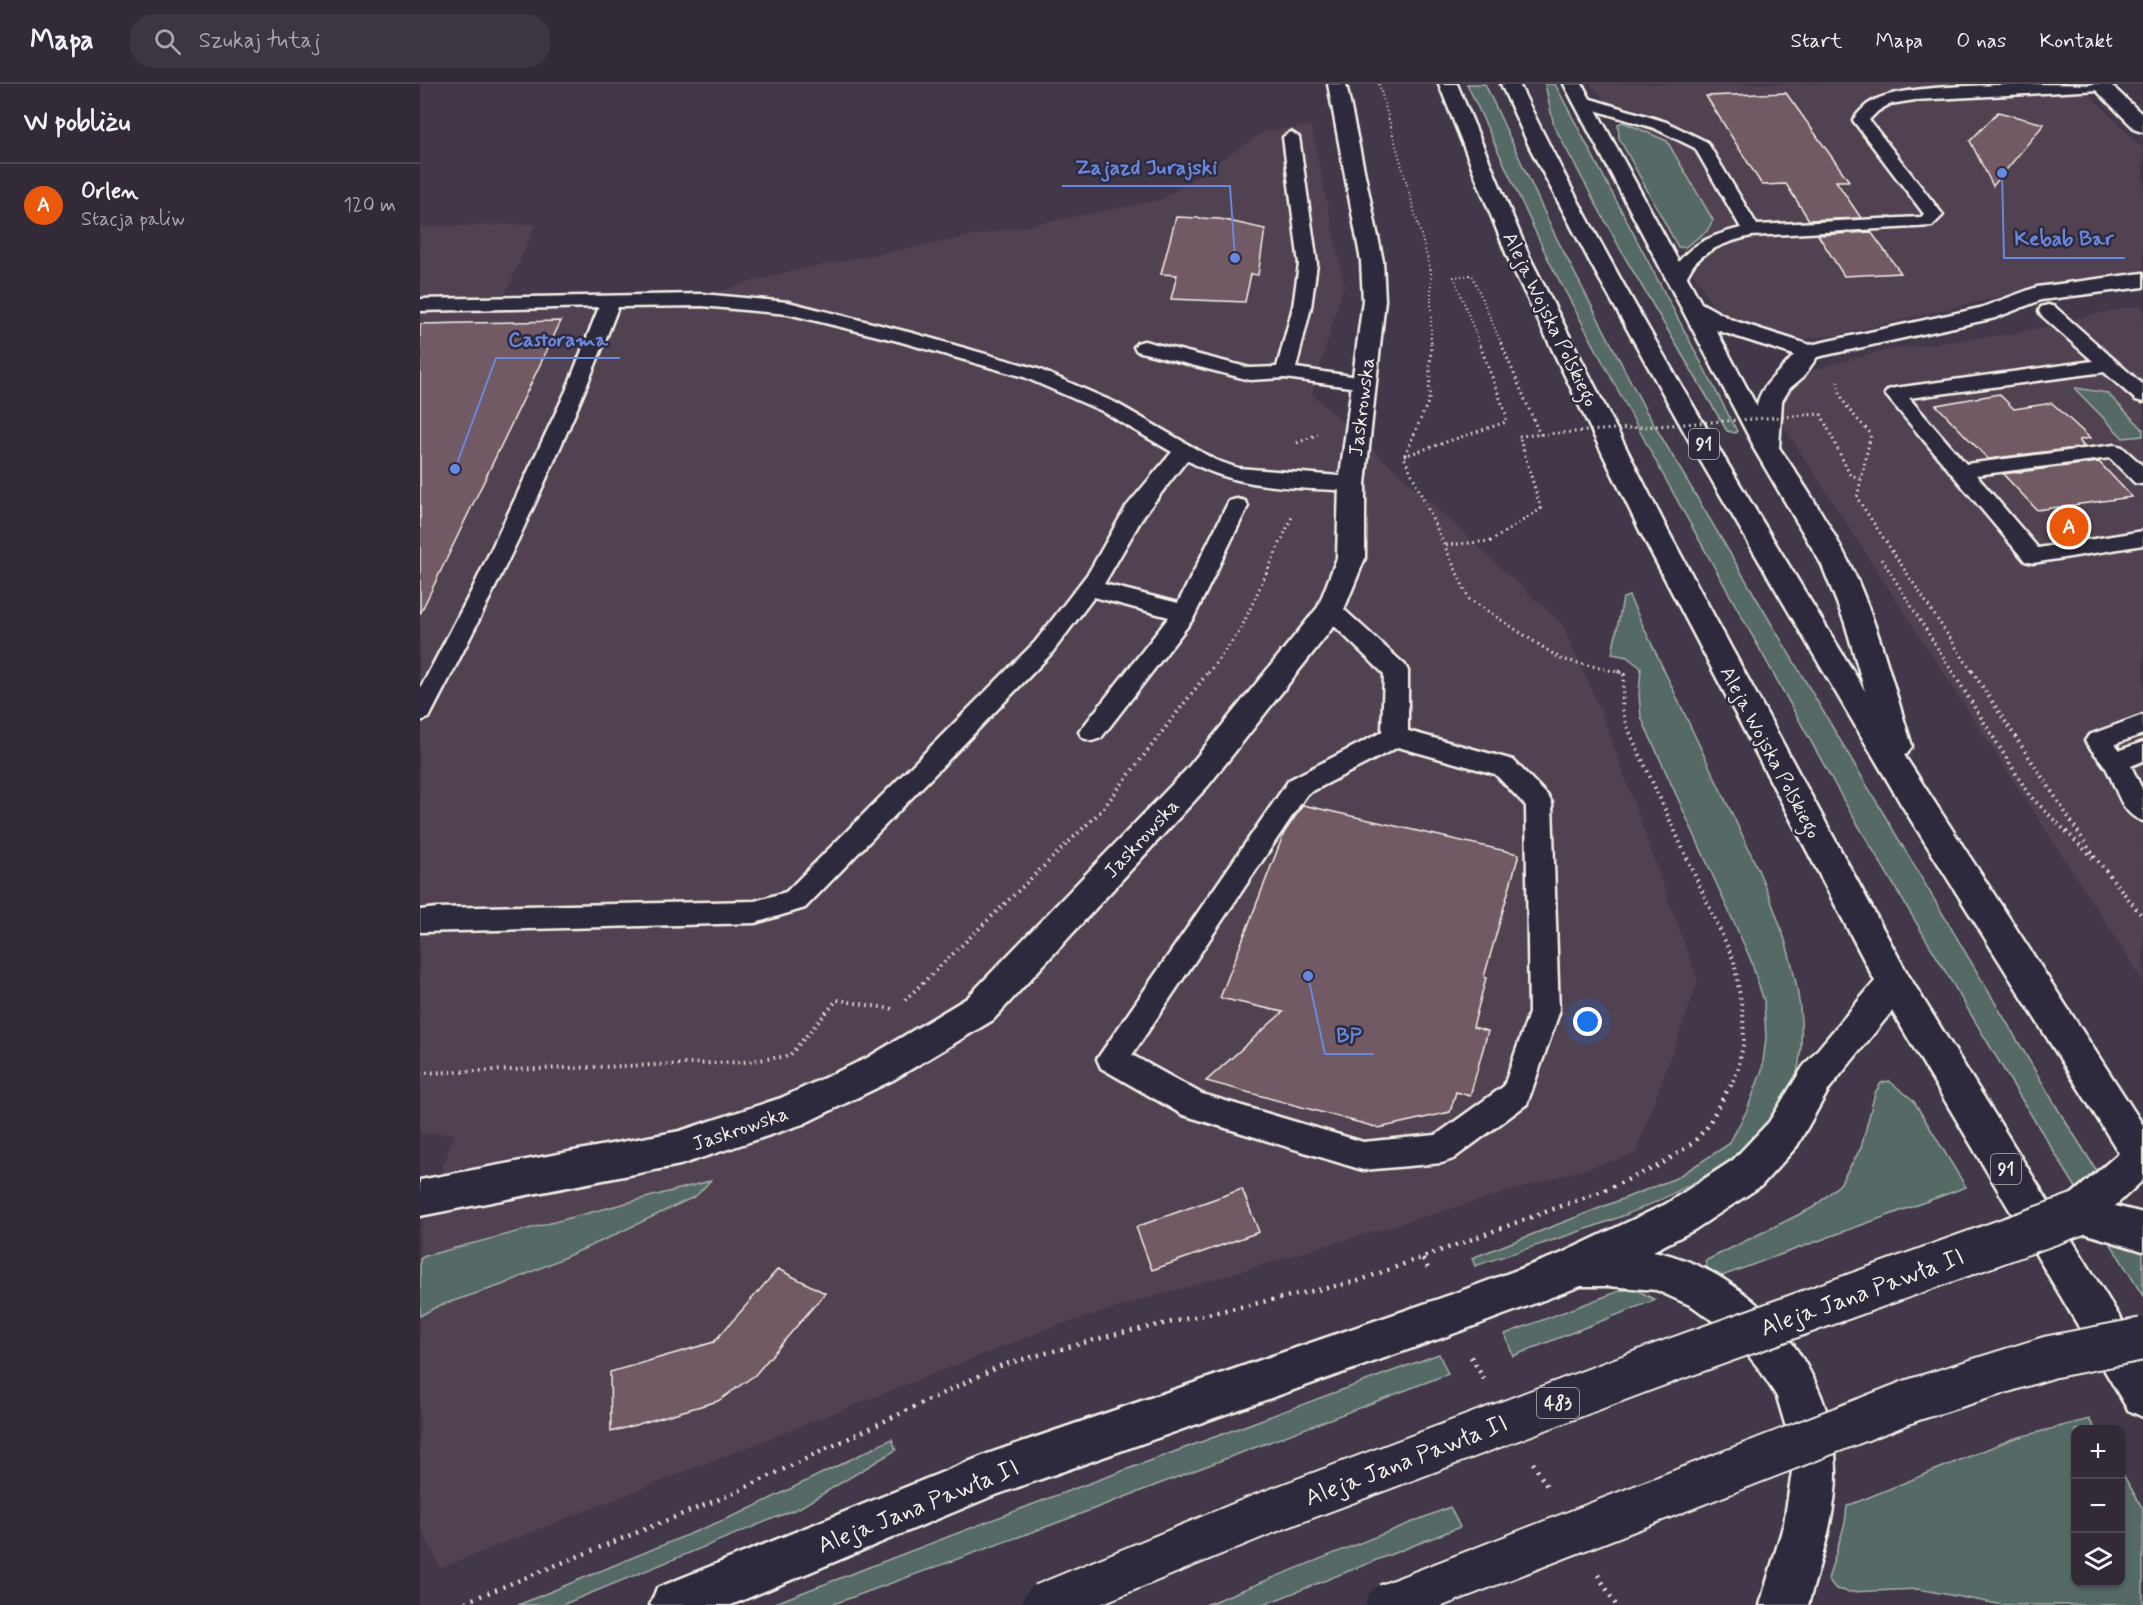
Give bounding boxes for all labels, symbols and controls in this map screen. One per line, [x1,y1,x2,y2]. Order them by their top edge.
search box [130,14,550,68]
text: Mapa [30,23,94,60]
icon: search [151,25,184,58]
text: Szukaj tutaj [199,27,320,55]
text: Start [1790,27,1842,55]
text: Mapa [1875,27,1923,55]
text: O nas [1956,27,2006,55]
text: Kontakt [2039,27,2113,55]
text: W pobliżu [24,106,130,140]
callout: Zajazd Jurajski [1062,147,1230,186]
text: Zajazd Jurajski [1075,154,1217,182]
text: Orlen [81,178,138,206]
text: A [37,192,50,219]
text: 120 m [343,192,396,219]
text: Stacja paliw [81,206,185,233]
callout: Kebab Bar [2004,219,2125,258]
text: Kebab Bar [2014,225,2115,253]
street label: Aleja Wojska Polskiego [1494,228,1604,412]
callout: Castorama [496,319,620,358]
text: Castorama [508,326,609,354]
street label: Jaskrowska [1343,356,1382,458]
road number: 91 [1689,429,1719,459]
pin: A [2050,504,2088,550]
street label: Aleja Wojska Polskiego [1711,662,1826,844]
street label: Jaskrowska [1098,793,1186,885]
your location [1573,1007,1602,1036]
callout: BP [1325,1015,1374,1054]
text: BP [1336,1022,1363,1050]
street label: Jaskrowska [689,1100,792,1158]
road number: 91 [1991,1154,2021,1184]
street label: Aleja Jana Pawła II [1756,1242,1969,1345]
road number: 483 [1537,1388,1579,1418]
street label: Aleja Jana Pawła II [1301,1409,1512,1514]
map controls [2071,1425,2125,1587]
button: + [2071,1425,2125,1479]
street label: Aleja Jana Pawła II [813,1453,1024,1562]
button: − [2071,1479,2125,1533]
button: layers [2071,1533,2125,1587]

